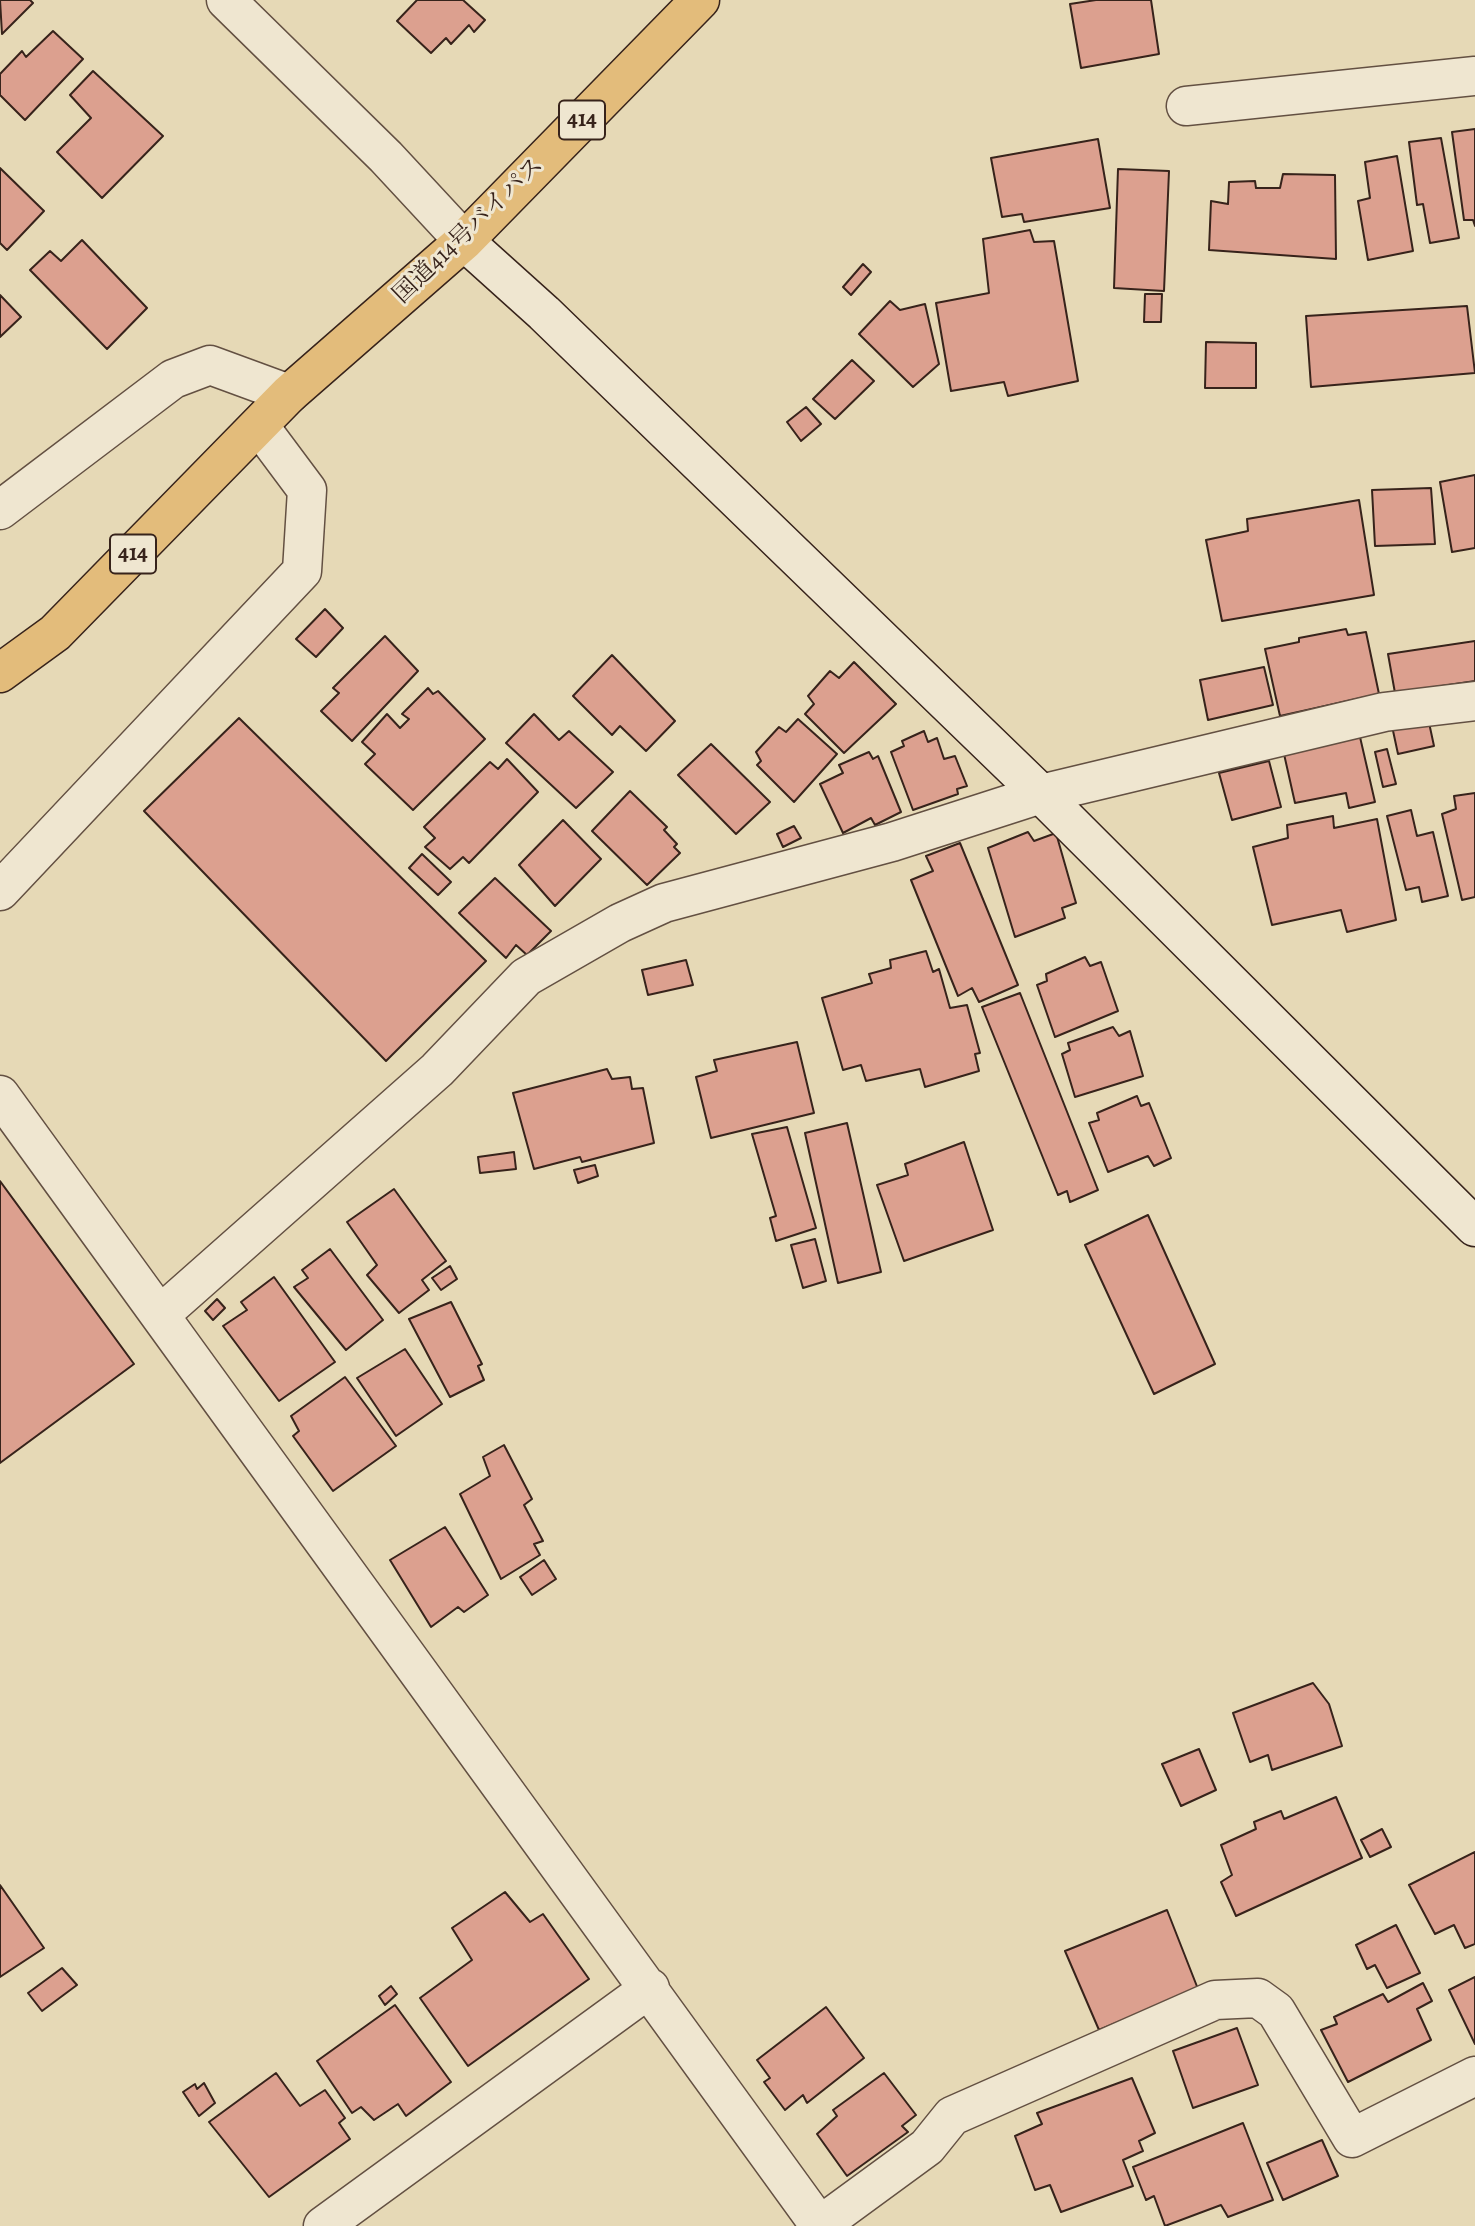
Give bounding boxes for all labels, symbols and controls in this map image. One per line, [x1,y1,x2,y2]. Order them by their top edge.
road number: 414 [559,100,605,140]
street label: 国道414号バイパス [388,152,550,310]
road number: 414 [110,534,156,574]

